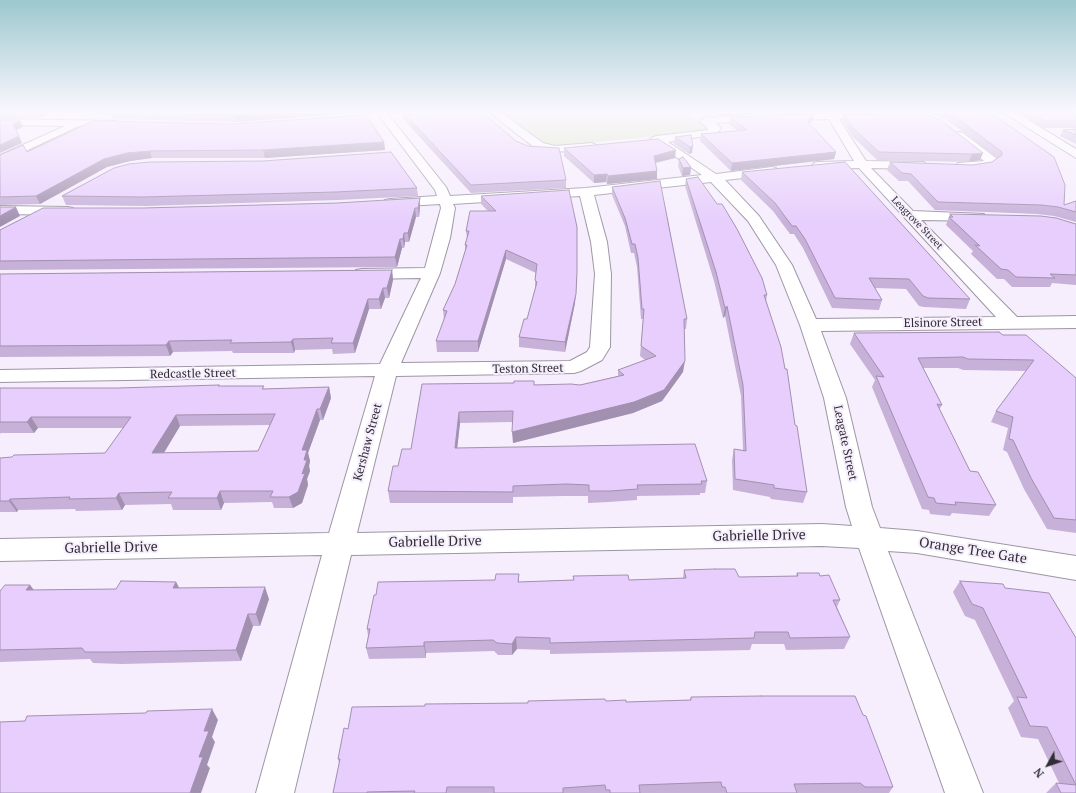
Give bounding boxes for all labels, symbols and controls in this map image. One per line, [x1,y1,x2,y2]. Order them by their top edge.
street label: Leagrove Street [889,194,945,252]
street label: Elsinore Street [904,315,982,331]
street label: Teston Street [492,361,564,377]
street label: Redcastle Street [150,366,236,382]
street label: Kershaw Street [351,402,385,482]
street label: Leagate Street [830,404,860,482]
street label: Gabrielle Drive [712,527,806,545]
street label: Gabrielle Drive [388,533,482,551]
street label: Orange Tree Gate [918,534,1028,568]
street label: Gabrielle Drive [64,539,158,557]
north arrow [1028,745,1068,785]
text: N [1031,765,1047,780]

